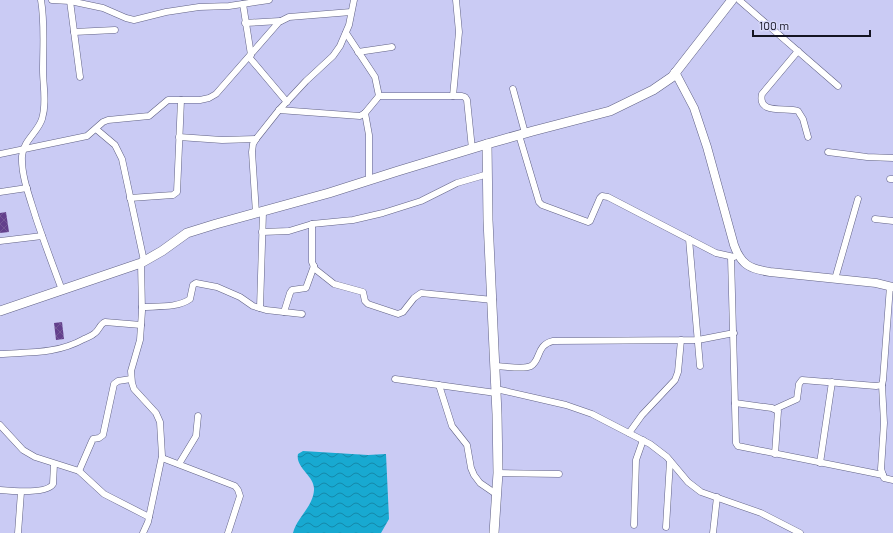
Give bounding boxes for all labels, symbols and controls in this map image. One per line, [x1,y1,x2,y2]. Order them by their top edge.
scale bar [753,12,870,38]
text: 100 m [759,18,789,32]

